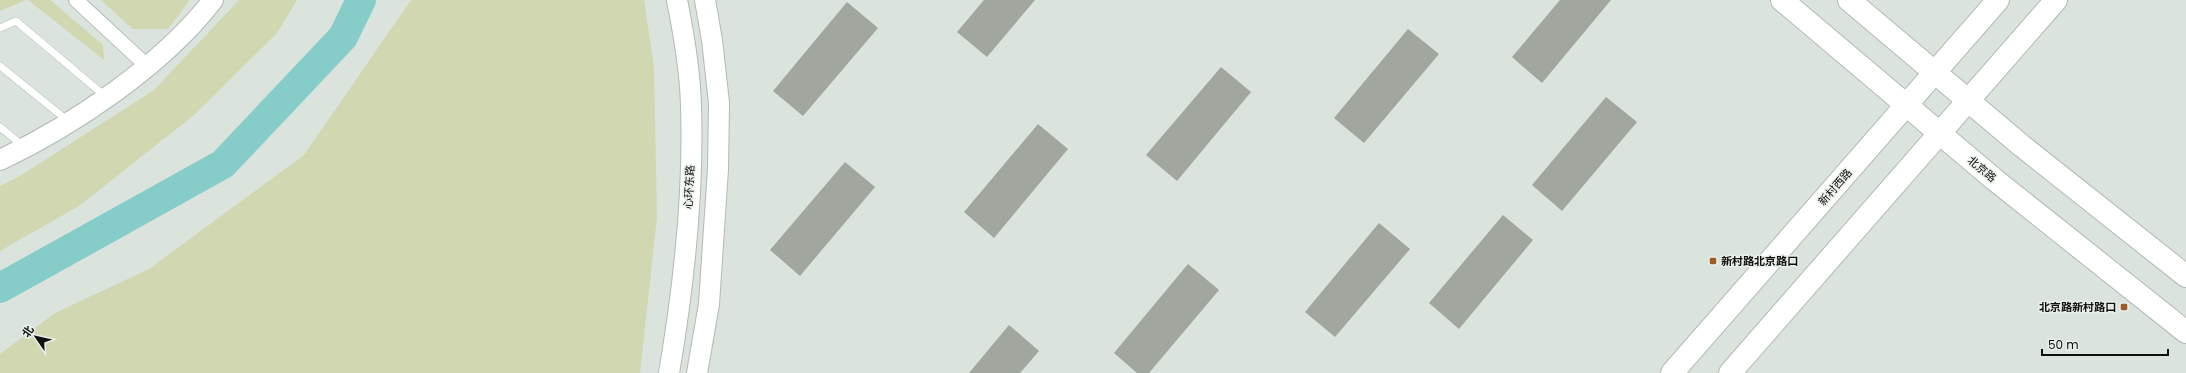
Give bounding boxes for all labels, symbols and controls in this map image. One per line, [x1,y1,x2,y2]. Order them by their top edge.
street label: 北京路 [1964,152,2000,186]
street label: 心环东路 [680,165,698,209]
street label: 新村西路 [1815,165,1855,209]
place label: 新村路北京路口 [1721,253,1798,269]
marker: 新村路北京路口 [1708,256,1718,266]
place label: 北京路新村路口 [2039,299,2116,315]
marker: 北京路新村路口 [2119,302,2129,312]
north arrow [16,317,56,357]
text: 北 [18,322,37,340]
scale bar [2042,331,2168,357]
text: 50 m [2048,336,2079,353]

